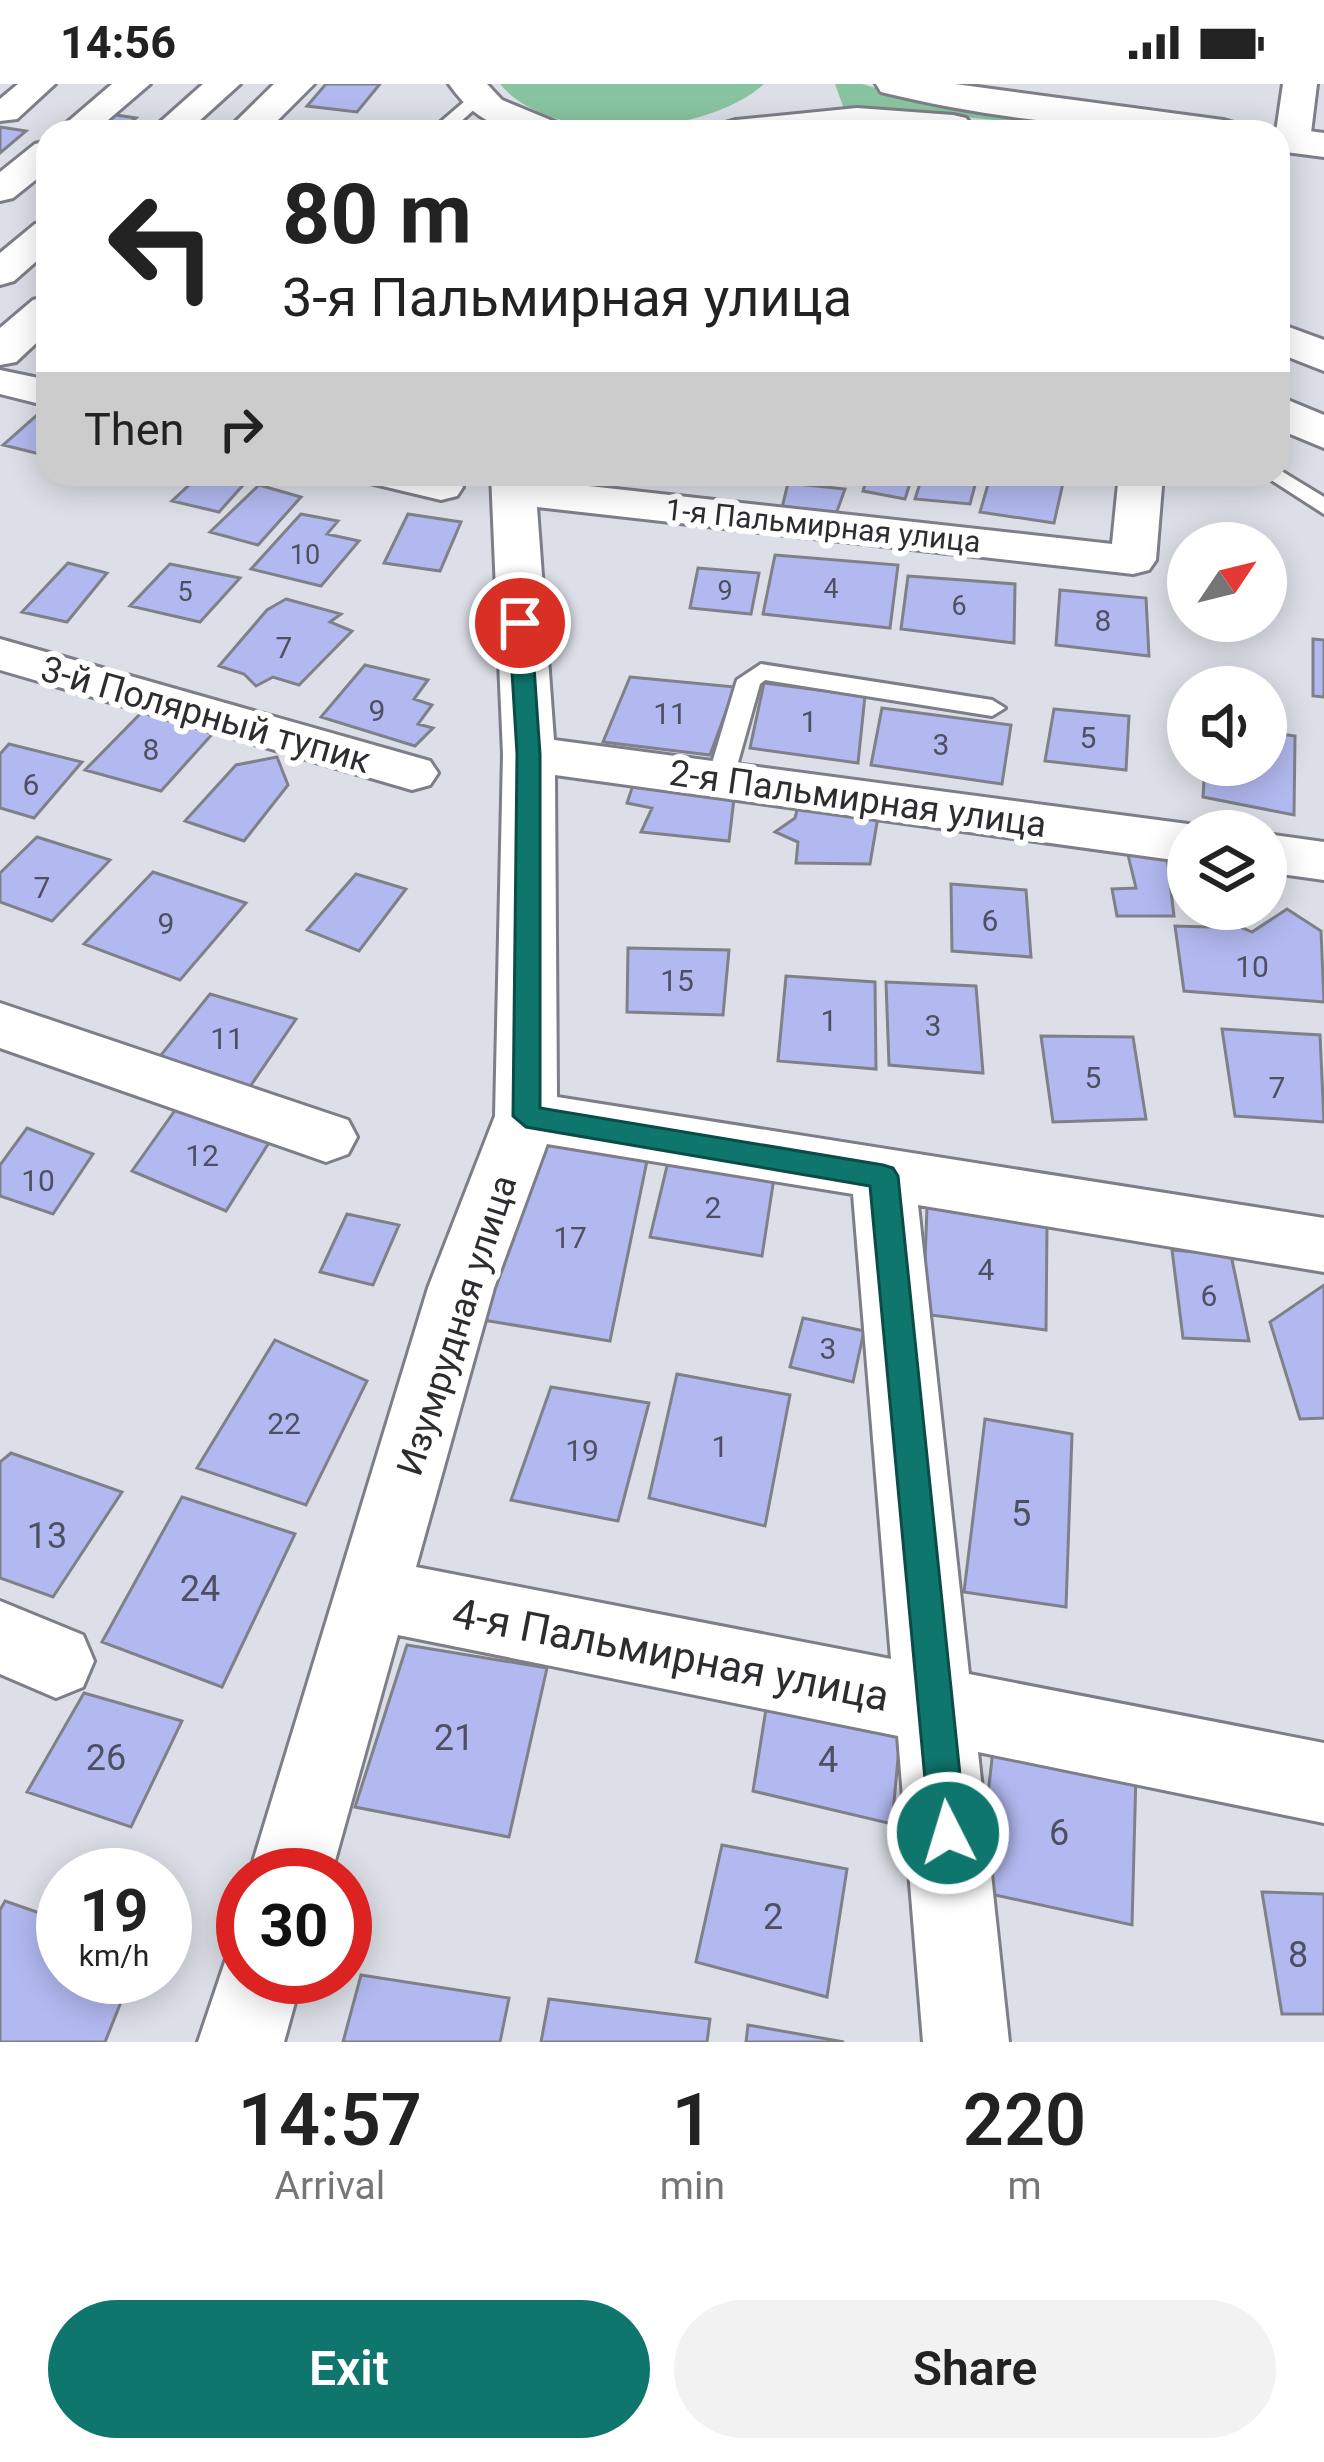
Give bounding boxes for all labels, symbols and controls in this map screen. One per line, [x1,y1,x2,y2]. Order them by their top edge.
text: 14:56 [60,16,176,69]
text: 80 m [282,165,472,264]
icon: left [84,168,240,324]
text: 3-я Пальмирная улица [282,266,852,329]
icon: right [208,396,274,462]
text: Then [84,403,184,456]
street label: 1-я Пальмирная улица [664,492,982,559]
north arrow [1167,522,1287,642]
map controls [1167,522,1287,930]
house number: 10 [290,539,320,571]
pin [469,572,571,674]
house number: 4 [823,573,839,605]
house number: 9 [717,575,733,607]
house number: 5 [177,576,193,608]
icon: arrive [487,590,553,656]
house number: 6 [951,590,967,622]
house number: 8 [1095,603,1111,638]
house number: 7 [276,630,292,665]
street label: 3-й Полярный тупик [36,648,376,782]
button: sound [1167,666,1287,786]
house number: 9 [369,693,385,728]
house number: 11 [653,696,687,731]
house number: 1 [801,704,817,739]
house number: 5 [1080,720,1096,755]
house number: 3 [933,727,949,762]
house number: 8 [143,732,159,767]
street label: 2-я Пальмирная улица [667,752,1049,846]
house number: 6 [23,767,39,802]
button: layers [1167,810,1287,930]
house number: 7 [34,870,50,905]
house number: 6 [982,903,998,938]
house number: 9 [158,906,174,941]
house number: 10 [1235,949,1269,984]
house number: 15 [660,963,694,998]
house number: 1 [821,1003,837,1038]
house number: 3 [925,1008,941,1043]
house number: 11 [210,1021,244,1056]
house number: 5 [1085,1060,1101,1095]
house number: 7 [1269,1070,1285,1105]
house number: 12 [185,1138,219,1173]
house number: 10 [21,1163,55,1198]
street label: Изумрудная улица [389,1170,525,1481]
house number: 2 [705,1190,721,1225]
house number: 17 [553,1220,587,1255]
house number: 4 [978,1252,995,1287]
house number: 6 [1201,1278,1217,1313]
house number: 3 [820,1331,836,1366]
house number: 22 [267,1406,301,1441]
house number: 1 [712,1429,728,1464]
house number: 19 [565,1433,599,1468]
house number: 5 [1011,1493,1031,1535]
house number: 13 [27,1515,67,1557]
house number: 24 [180,1568,220,1610]
street label: 4-я Пальмирная улица [449,1588,893,1721]
house number: 21 [434,1717,474,1759]
house number: 26 [86,1737,126,1779]
house number: 4 [818,1739,838,1781]
position arrow [885,1770,1011,1896]
house number: 6 [1049,1812,1069,1854]
speed limit sign: 30 [216,1848,372,2004]
text: 19 [80,1875,148,1946]
house number: 2 [763,1896,783,1938]
house number: 8 [1288,1934,1308,1976]
text: km/h [79,1938,149,1973]
text: 14:57 [238,2078,422,2163]
text: 1 [672,2078,713,2163]
text: 220 [963,2078,1086,2163]
text: Arrival [275,2163,385,2209]
text: min [660,2163,725,2209]
text: m [1007,2163,1042,2209]
button: Exit [48,2300,650,2438]
button: Share [674,2300,1276,2438]

